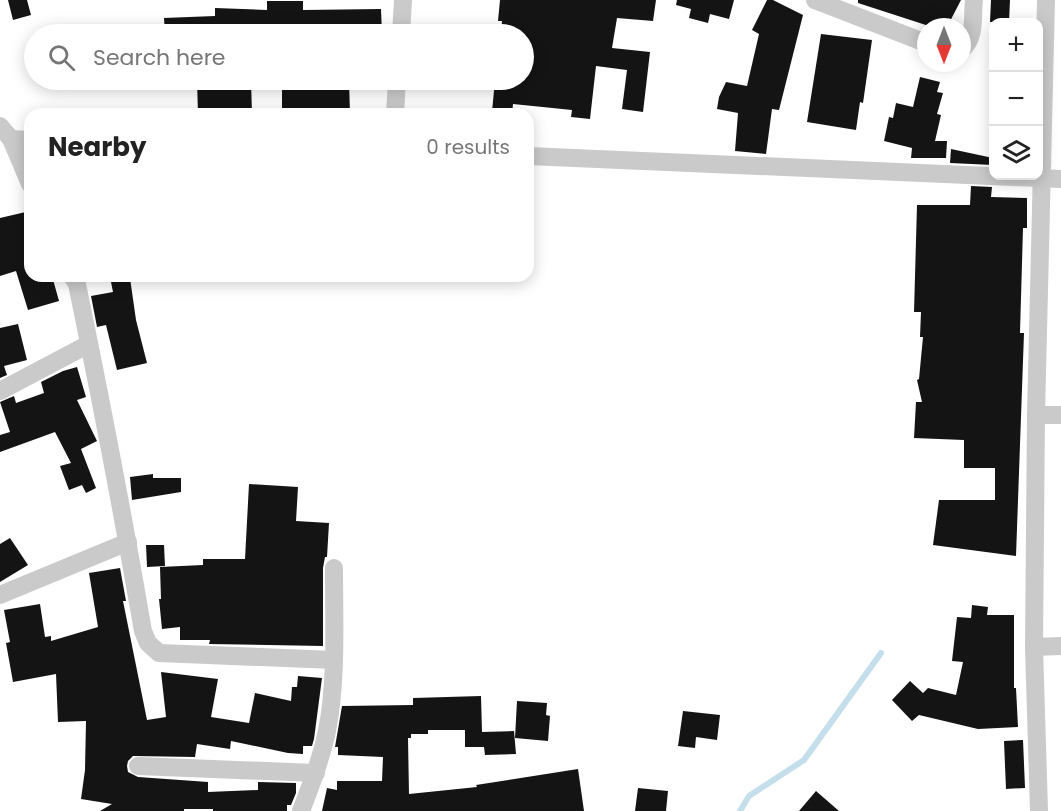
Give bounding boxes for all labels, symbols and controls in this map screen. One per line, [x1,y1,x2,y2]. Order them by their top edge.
north arrow [917,18,971,72]
map controls [989,18,1043,180]
button: + [989,18,1043,72]
search box [24,24,534,90]
icon: search [45,41,78,74]
text: Search here [93,42,226,73]
button: − [989,72,1043,126]
button: layers [989,126,1043,180]
text: Nearby [48,129,146,165]
text: 0 results [426,133,510,161]

